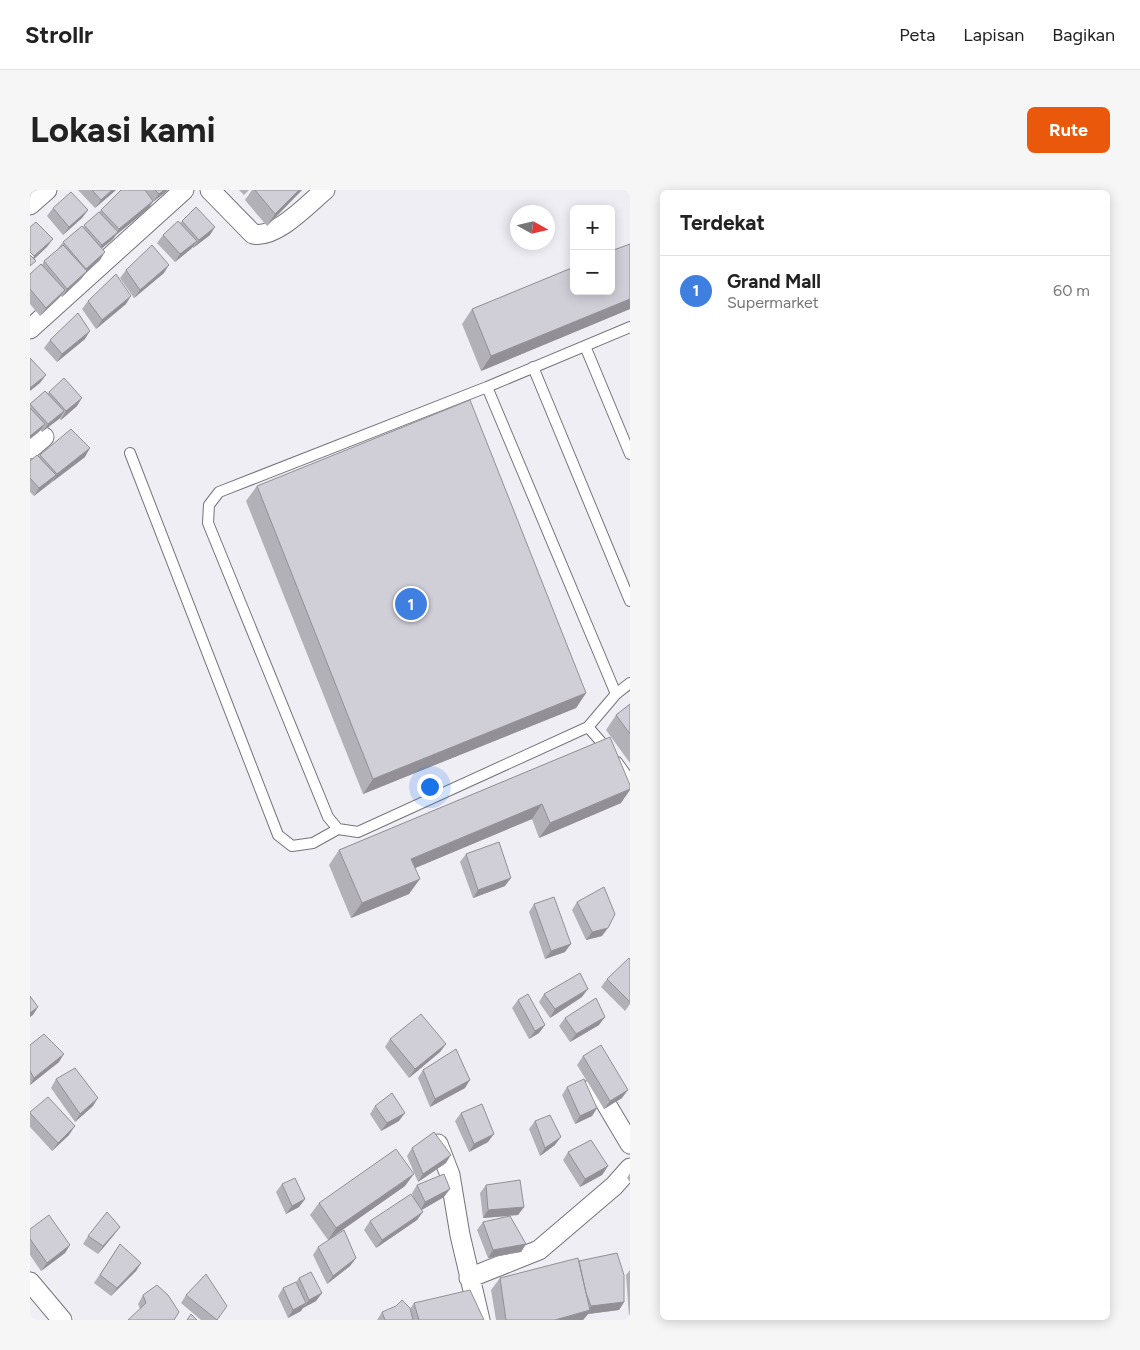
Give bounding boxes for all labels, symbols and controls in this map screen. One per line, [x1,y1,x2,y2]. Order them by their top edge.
text: Strollr [25,20,93,49]
text: Peta [899,24,935,46]
text: Lapisan [963,24,1024,46]
text: Bagikan [1052,24,1115,46]
button: Rute [1027,107,1110,153]
text: Lokasi kami [30,109,216,151]
north arrow [510,205,555,250]
map controls [570,205,615,295]
button: + [570,205,615,250]
text: Terdekat [680,210,765,235]
button: − [570,250,615,295]
text: Grand Mall [727,270,821,293]
text: 1 [693,281,699,300]
text: 60 m [1053,281,1090,300]
text: Supermarket [727,293,819,312]
pin: 1 [395,585,427,623]
your location [417,774,443,800]

